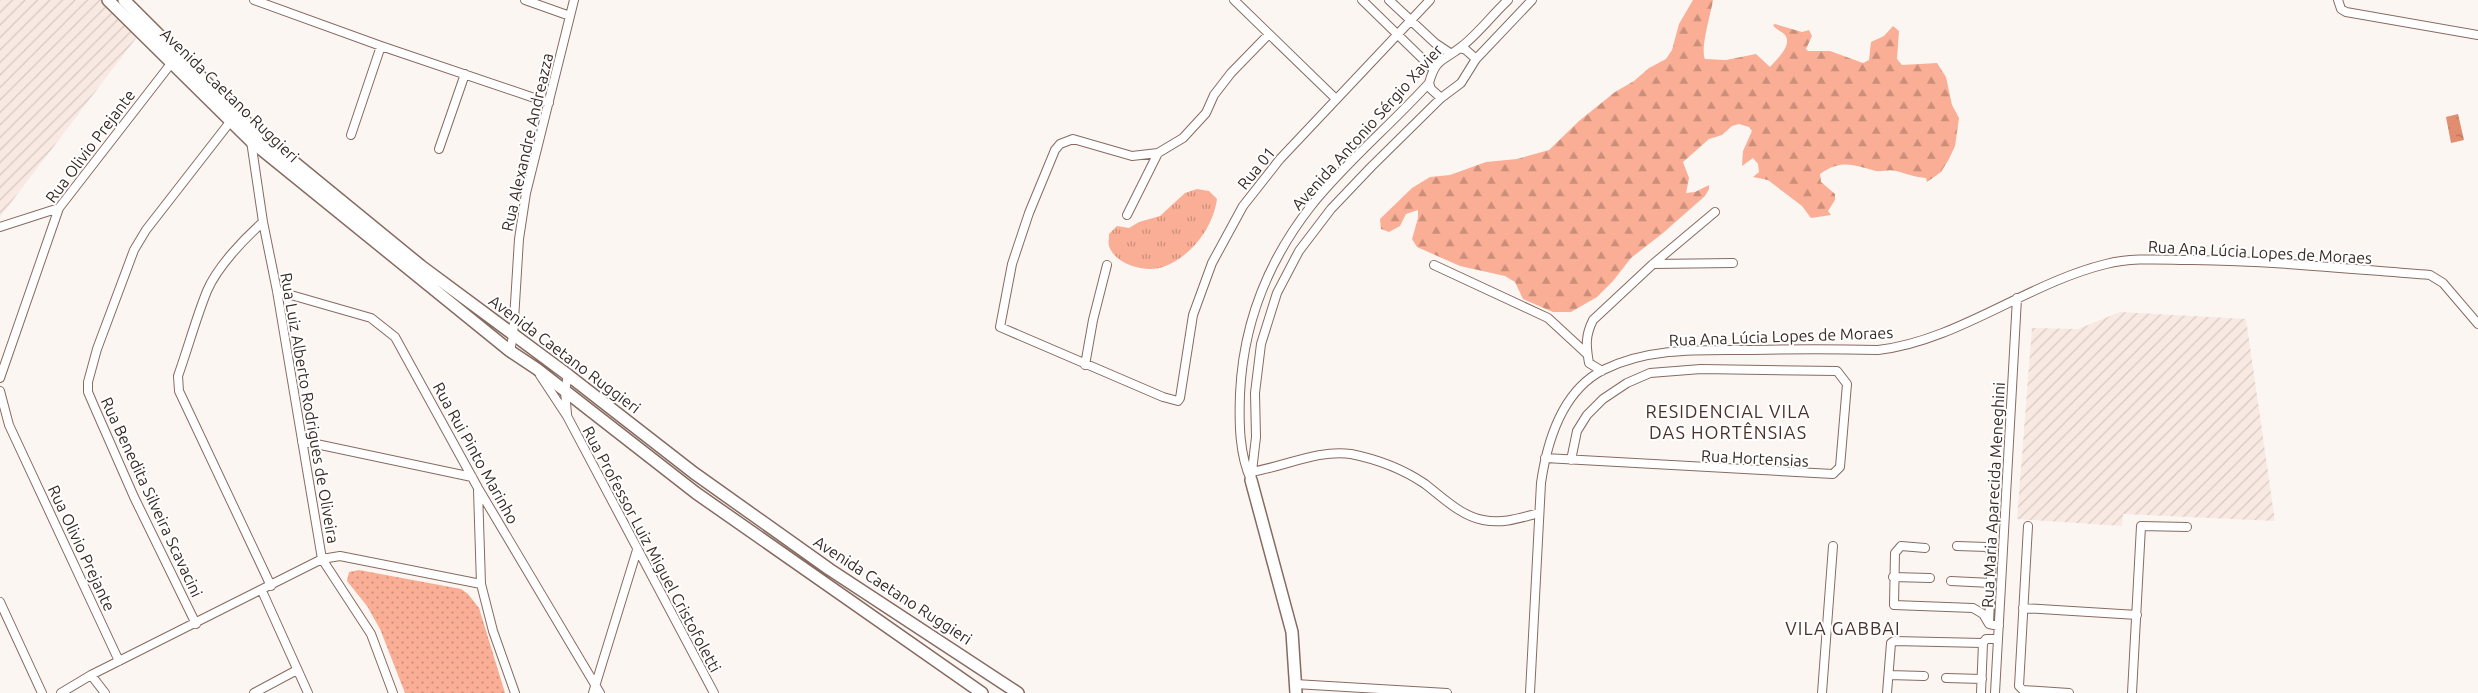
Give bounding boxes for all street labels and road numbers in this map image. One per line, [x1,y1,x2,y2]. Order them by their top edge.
street label: Avenida Caetano Ruggieri [157,24,303,166]
street label: Avenida Antonio Sérgio Xavier [1288,41,1446,213]
street label: Rua Alexandre Andreazza [498,51,556,233]
street label: Rua Olivio Prejante [42,86,138,206]
street label: Rua 01 [1234,143,1278,193]
street label: Rua Ana Lúcia Lopes de Moraes [2147,237,2373,267]
street label: Rua Luiz Alberto Rodrigues de Oliveira [277,271,343,545]
street label: Avenida Caetano Ruggieri [486,291,644,417]
street label: Rua Ana Lúcia Lopes de Moraes [1669,323,1893,349]
street label: Rua Rui Pinto Marinho [430,379,522,527]
street label: Rua Maria Aparecida Meneghini [1978,382,2008,608]
street label: Rua Benedita Silveira Scavacini [98,394,206,600]
street label: Rua Professor Luiz Miguel Cristofoletti [579,423,725,675]
street label: Rua Hortensias [1701,446,1809,470]
street label: Rua Olivio Prejante [45,482,119,614]
street label: Avenida Caetano Ruggieri [811,532,975,648]

